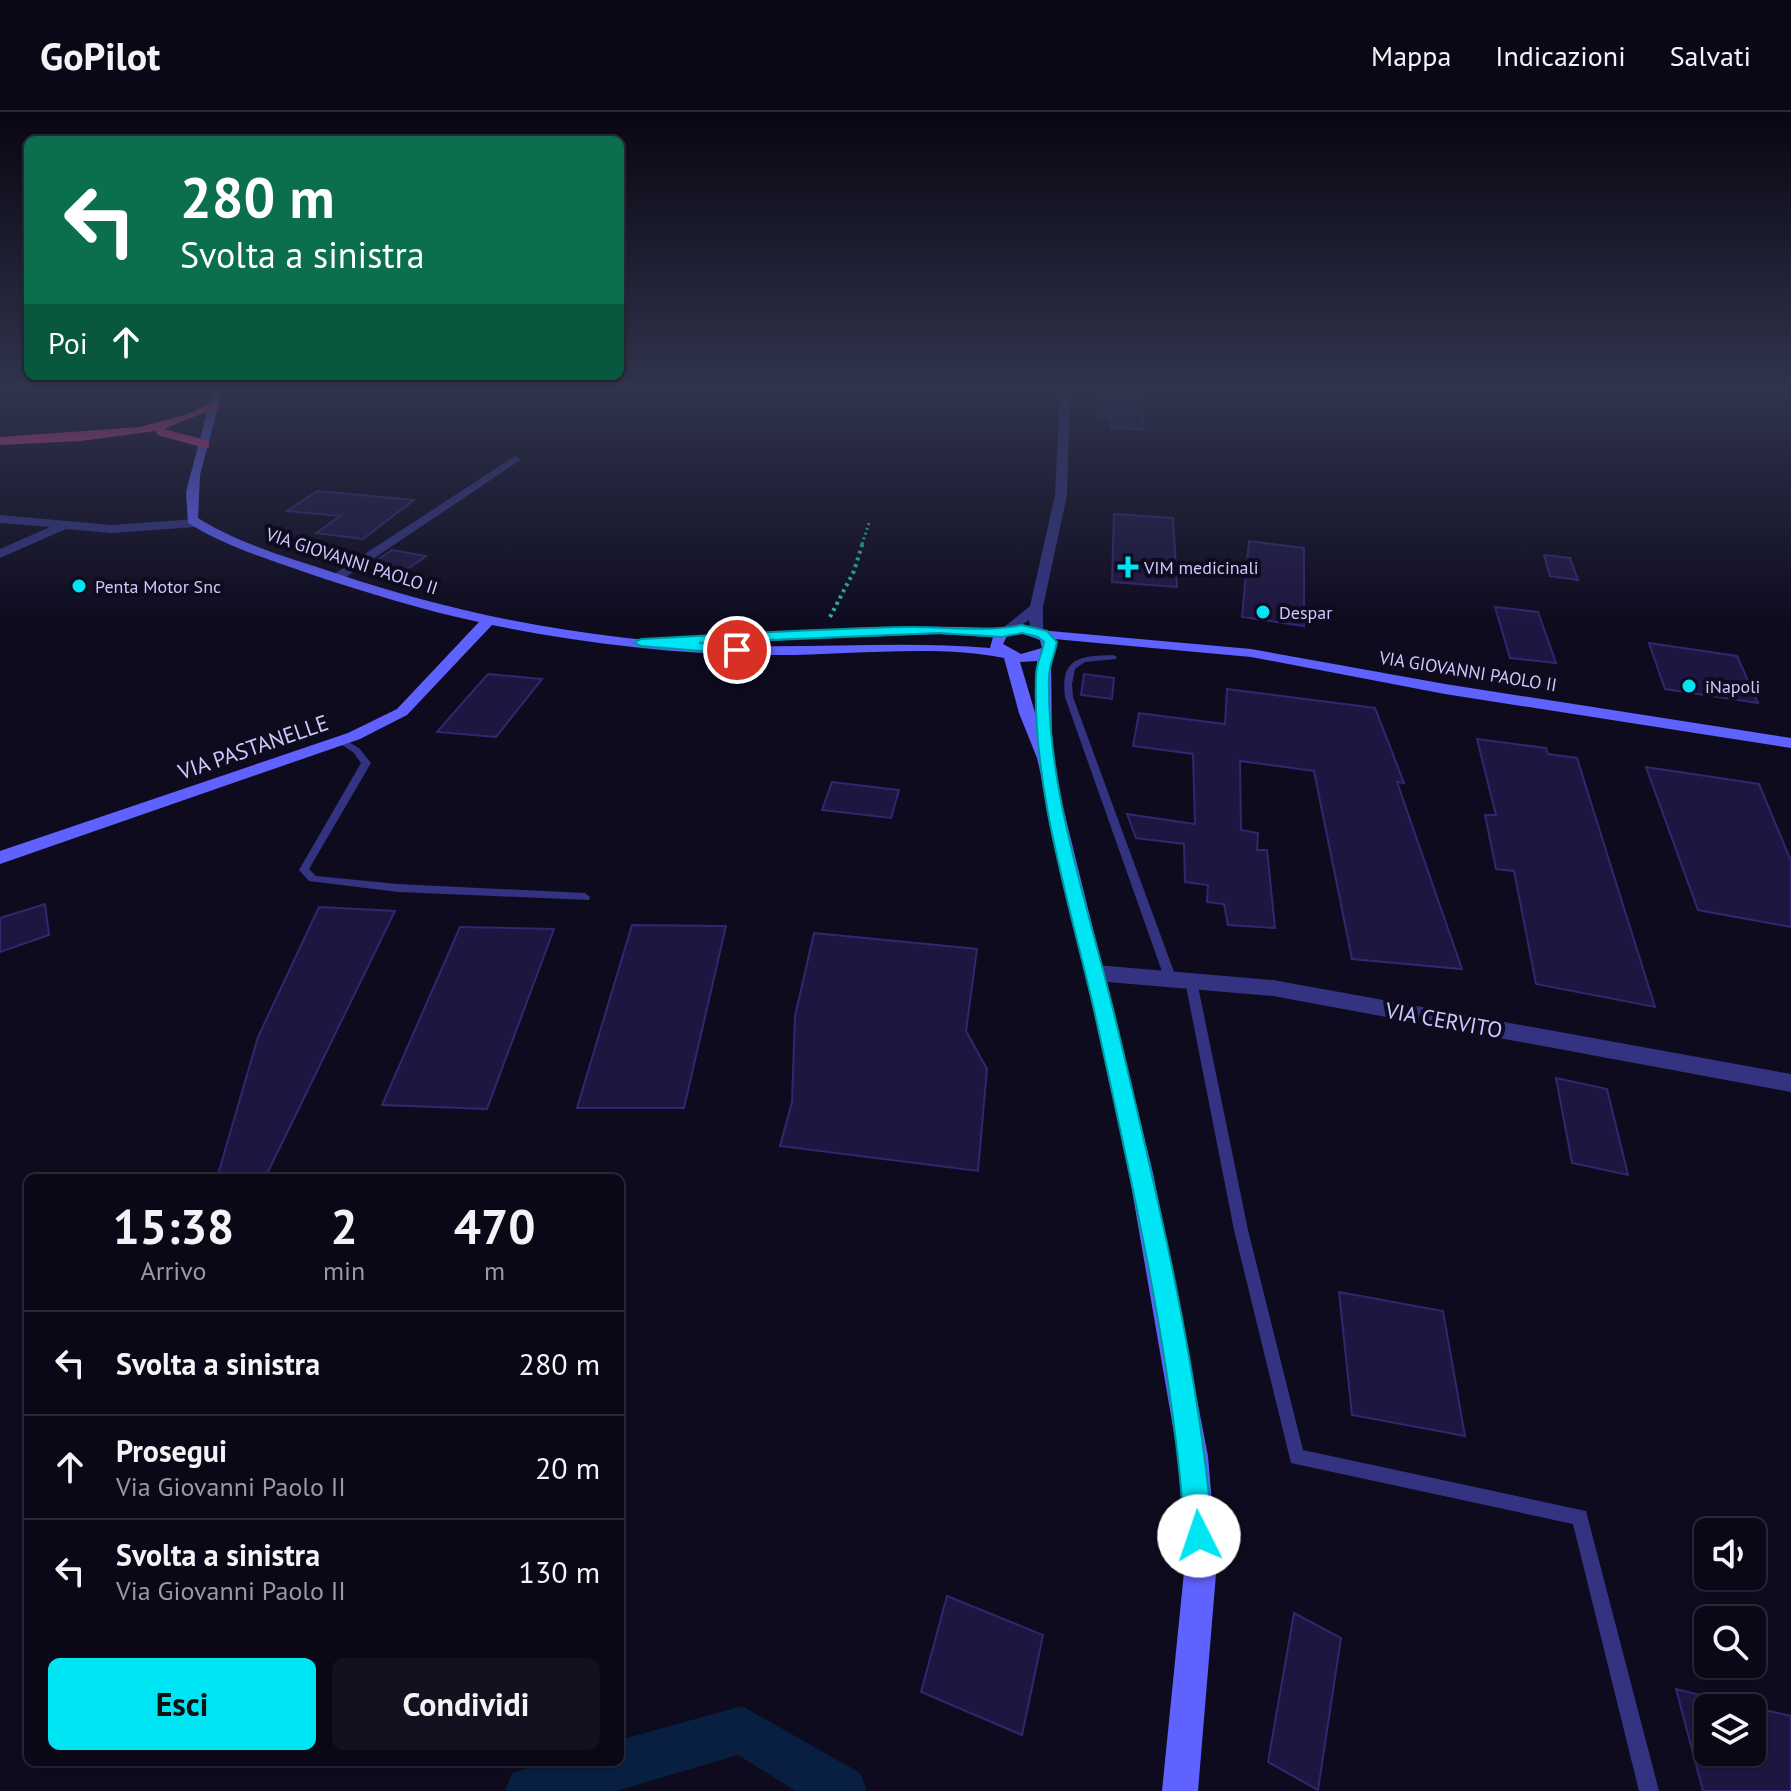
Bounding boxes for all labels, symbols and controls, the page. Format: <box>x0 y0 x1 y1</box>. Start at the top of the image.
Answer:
text: GoPilot <box>40 31 160 80</box>
text: Mappa <box>1371 37 1451 74</box>
text: Indicazioni <box>1495 37 1626 74</box>
text: Salvati <box>1670 37 1751 74</box>
text: 280 m <box>180 161 335 233</box>
icon: left <box>48 168 152 272</box>
text: Svolta a sinistra <box>180 231 425 278</box>
icon: ahead <box>104 320 148 364</box>
text: Poi <box>48 323 88 362</box>
street label: VIA GIOVANNI PAOLO II <box>262 522 441 600</box>
place label: VIM medicinali <box>1143 556 1259 579</box>
marker: VIM medicinali <box>1119 558 1137 576</box>
place label: Penta Motor Snc <box>95 575 221 598</box>
marker: Penta Motor Snc <box>70 577 88 595</box>
place label: Despar <box>1279 601 1332 624</box>
marker: Despar <box>1254 603 1272 621</box>
pin <box>703 616 771 684</box>
icon: arrive <box>715 628 759 672</box>
street label: VIA GIOVANNI PAOLO II <box>1377 645 1558 696</box>
place label: iNapoli <box>1705 675 1760 698</box>
marker: iNapoli <box>1680 677 1698 695</box>
street label: VIA PASTANELLE <box>173 708 332 786</box>
street label: VIA CERVITO <box>1382 996 1505 1044</box>
text: 15:38 <box>113 1195 234 1257</box>
text: 2 <box>330 1195 358 1257</box>
text: 470 <box>454 1195 535 1257</box>
text: Arrivo <box>140 1254 206 1287</box>
text: min <box>323 1254 365 1287</box>
text: m <box>484 1254 505 1287</box>
icon: left <box>48 1341 92 1385</box>
text: Svolta a sinistra <box>116 1344 320 1383</box>
text: 280 m <box>519 1344 600 1383</box>
text: Prosegui <box>116 1431 227 1470</box>
icon: ahead <box>48 1445 92 1489</box>
text: 20 m <box>535 1448 600 1487</box>
text: Via Giovanni Paolo II <box>116 1470 346 1503</box>
position arrow <box>1157 1494 1241 1578</box>
map controls <box>1694 1518 1766 1766</box>
button: sound <box>1694 1518 1766 1590</box>
text: Svolta a sinistra <box>116 1535 320 1574</box>
icon: left <box>48 1549 92 1593</box>
text: 130 m <box>519 1552 600 1591</box>
text: Via Giovanni Paolo II <box>116 1574 346 1607</box>
button: search <box>1694 1606 1766 1678</box>
button: Esci <box>48 1658 316 1750</box>
button: Condividi <box>332 1658 600 1750</box>
button: layers <box>1694 1694 1766 1766</box>

